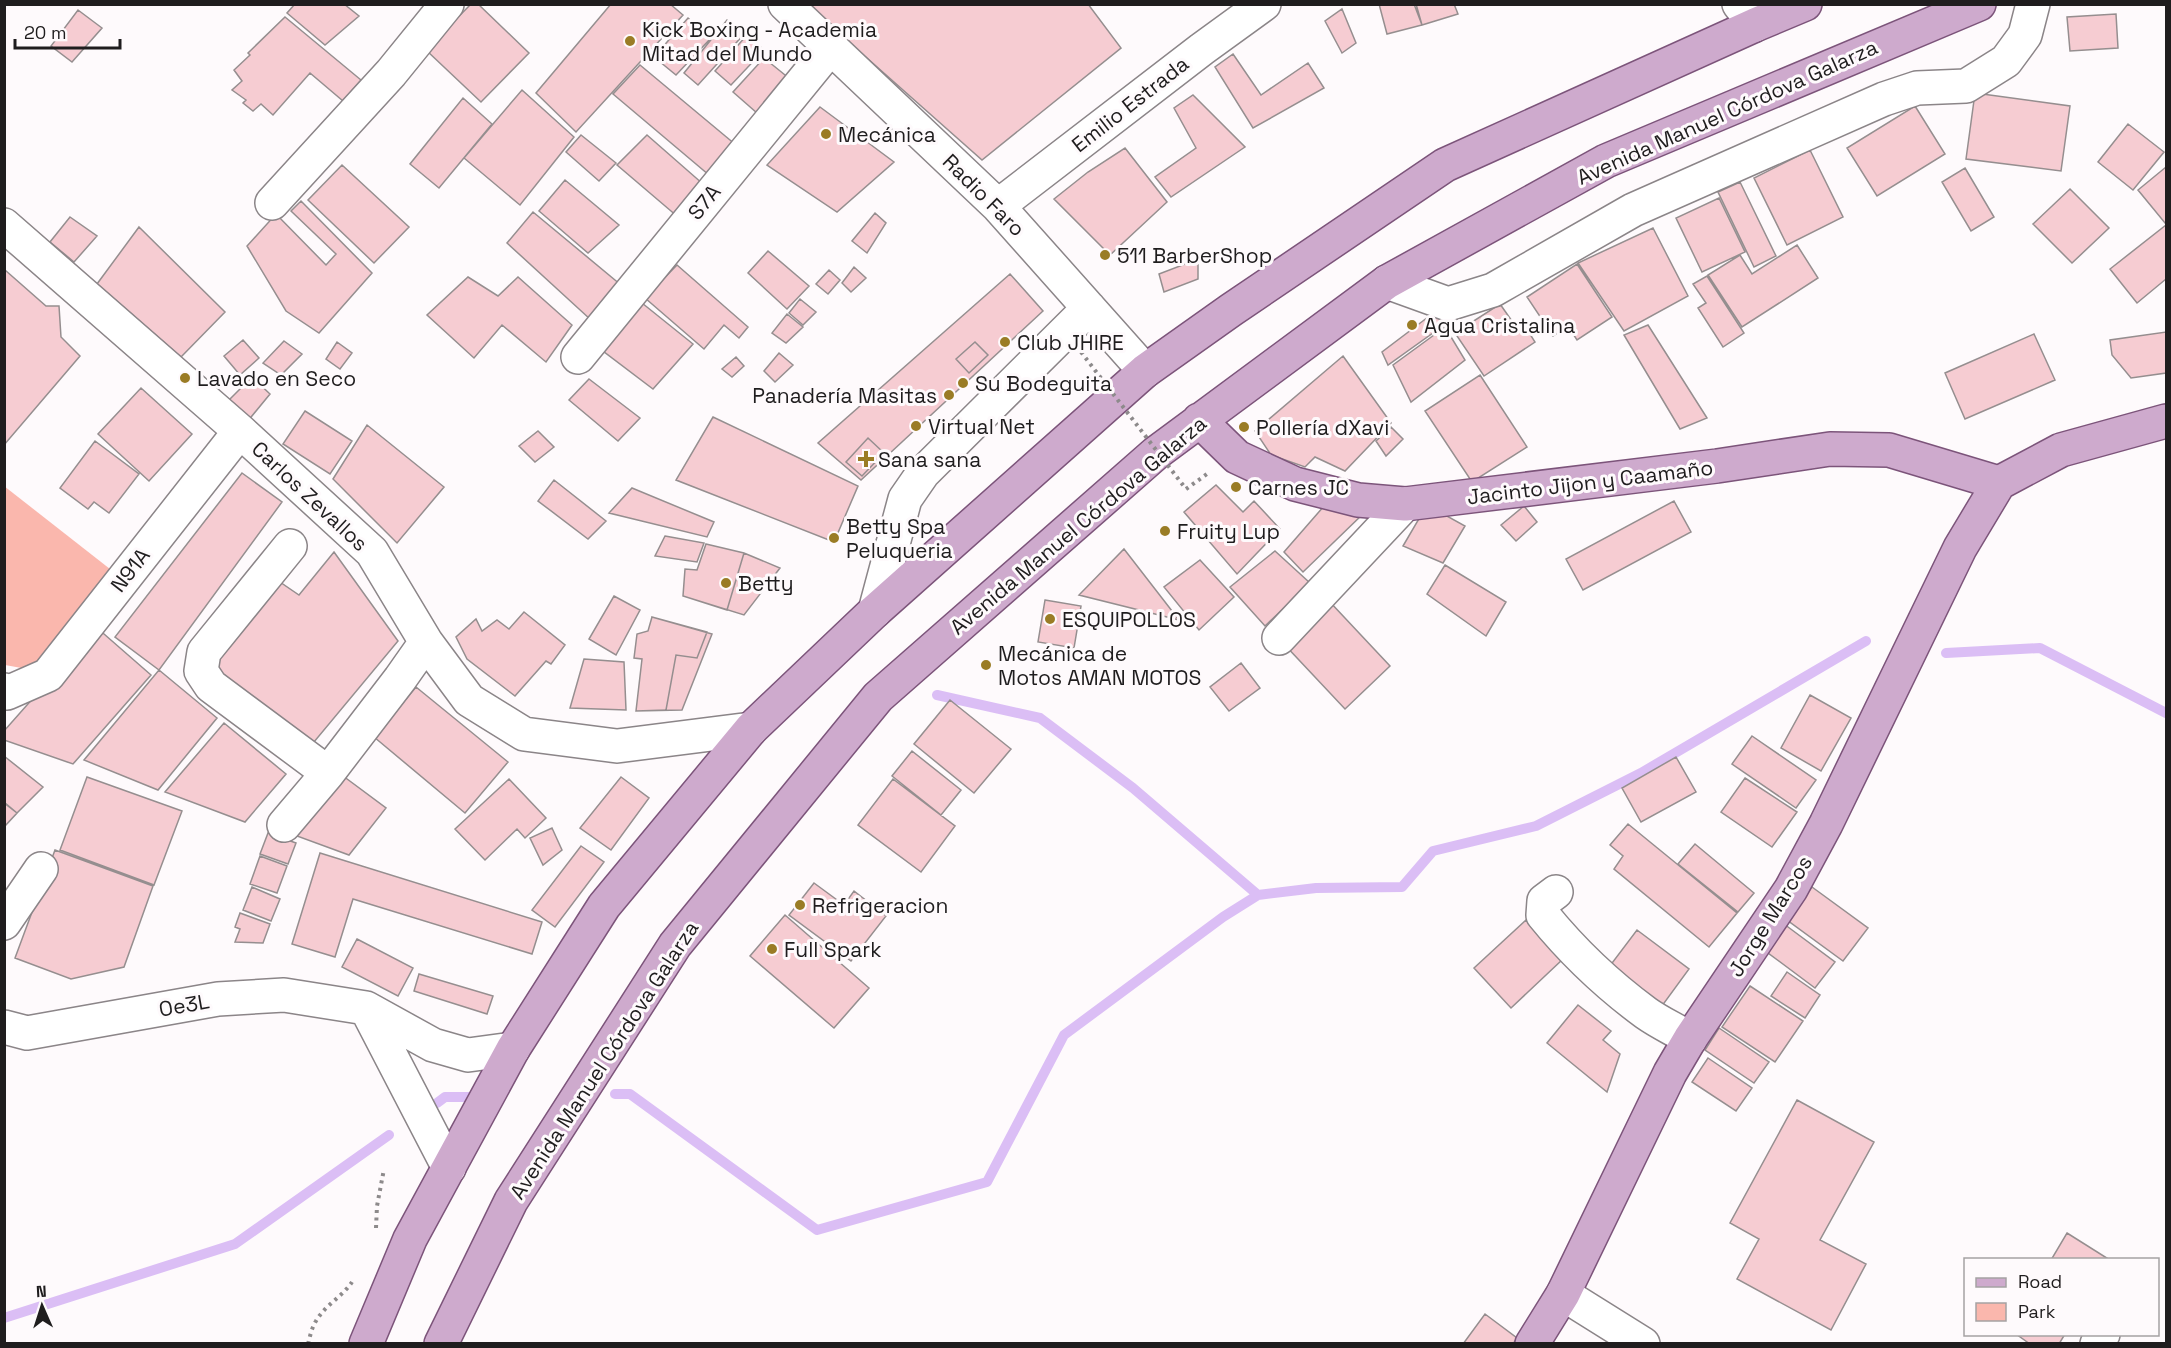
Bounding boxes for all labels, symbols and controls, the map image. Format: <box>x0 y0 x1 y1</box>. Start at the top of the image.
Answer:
scale bar <box>15 12 120 50</box>
place label: Kick Boxing - Academia Mitad del Mundo <box>642 16 877 67</box>
text: 20 m <box>24 21 67 44</box>
street label: Avenida Manuel Córdova Galarza <box>1572 33 1882 191</box>
marker: Kick Boxing - Academia Mitad del Mundo <box>623 34 637 48</box>
street label: Emilio Estrada <box>1066 50 1194 158</box>
place label: Mecánica <box>838 121 936 148</box>
marker: Mecánica <box>819 127 833 141</box>
street label: Radio Faro <box>937 148 1031 242</box>
street label: S7A <box>682 179 726 225</box>
place label: 511 BarberShop <box>1117 242 1272 269</box>
marker: 511 BarberShop <box>1098 248 1112 262</box>
place label: Agua Cristalina <box>1424 312 1575 339</box>
marker: Agua Cristalina <box>1405 318 1419 332</box>
place label: Club JHIRE <box>1017 329 1124 356</box>
marker: Club JHIRE <box>998 335 1012 349</box>
place label: Lavado en Seco <box>197 365 356 392</box>
place label: Su Bodeguita <box>975 370 1112 397</box>
marker: Lavado en Seco <box>178 371 192 385</box>
marker: Su Bodeguita <box>956 376 970 390</box>
place label: Panadería Masitas <box>752 382 937 409</box>
marker: Panadería Masitas <box>942 388 956 402</box>
street label: Avenida Manuel Córdova Galarza <box>944 410 1212 640</box>
place label: Virtual Net <box>928 413 1035 440</box>
place label: Pollería dXavi <box>1256 414 1389 441</box>
marker: Virtual Net <box>909 419 923 433</box>
marker: Pollería dXavi <box>1237 420 1251 434</box>
street label: Carlos Zevallos <box>246 435 374 557</box>
place label: Sana sana <box>878 446 981 473</box>
marker: Sana sana <box>859 452 873 466</box>
street label: Jacinto Jijon y Caamaño <box>1465 454 1715 510</box>
place label: Carnes JC <box>1248 474 1349 501</box>
marker: Carnes JC <box>1229 480 1243 494</box>
place label: Betty Spa Peluqueria <box>846 513 953 564</box>
place label: Fruity Lup <box>1177 518 1280 545</box>
marker: Fruity Lup <box>1158 524 1172 538</box>
marker: Betty Spa Peluqueria <box>827 531 841 545</box>
street label: N91A <box>104 542 156 598</box>
place label: Betty <box>738 570 794 597</box>
marker: Betty <box>719 576 733 590</box>
place label: ESQUIPOLLOS <box>1062 606 1196 633</box>
marker: ESQUIPOLLOS <box>1043 612 1057 626</box>
place label: Mecánica de Motos AMAN MOTOS <box>998 640 1201 691</box>
marker: Mecánica de Motos AMAN MOTOS <box>979 658 993 672</box>
street label: Jorge Marcos <box>1722 850 1818 982</box>
place label: Refrigeracion <box>812 892 948 919</box>
marker: Refrigeracion <box>793 898 807 912</box>
street label: Avenida Manuel Córdova Galarza <box>504 916 704 1204</box>
place label: Full Spark <box>784 936 882 963</box>
marker: Full Spark <box>765 942 779 956</box>
street label: Oe3L <box>157 987 211 1023</box>
legend <box>1964 1258 2159 1336</box>
text: Road <box>2018 1270 2062 1293</box>
north arrow <box>12 1276 72 1336</box>
text: N <box>35 1281 47 1302</box>
text: Park <box>2018 1300 2056 1323</box>

